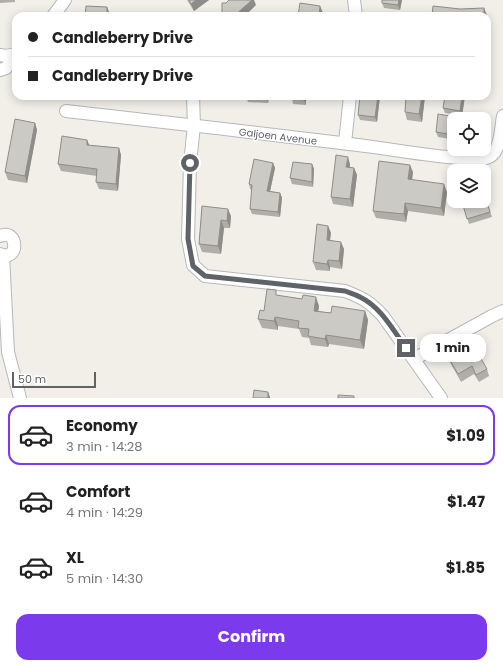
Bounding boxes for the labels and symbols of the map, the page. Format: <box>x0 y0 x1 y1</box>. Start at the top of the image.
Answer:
street label: Galjoen Avenue <box>238 124 318 149</box>
route start <box>181 154 199 172</box>
callout: 1 min <box>420 334 486 362</box>
route end <box>397 339 415 357</box>
scale bar <box>12 370 96 389</box>

